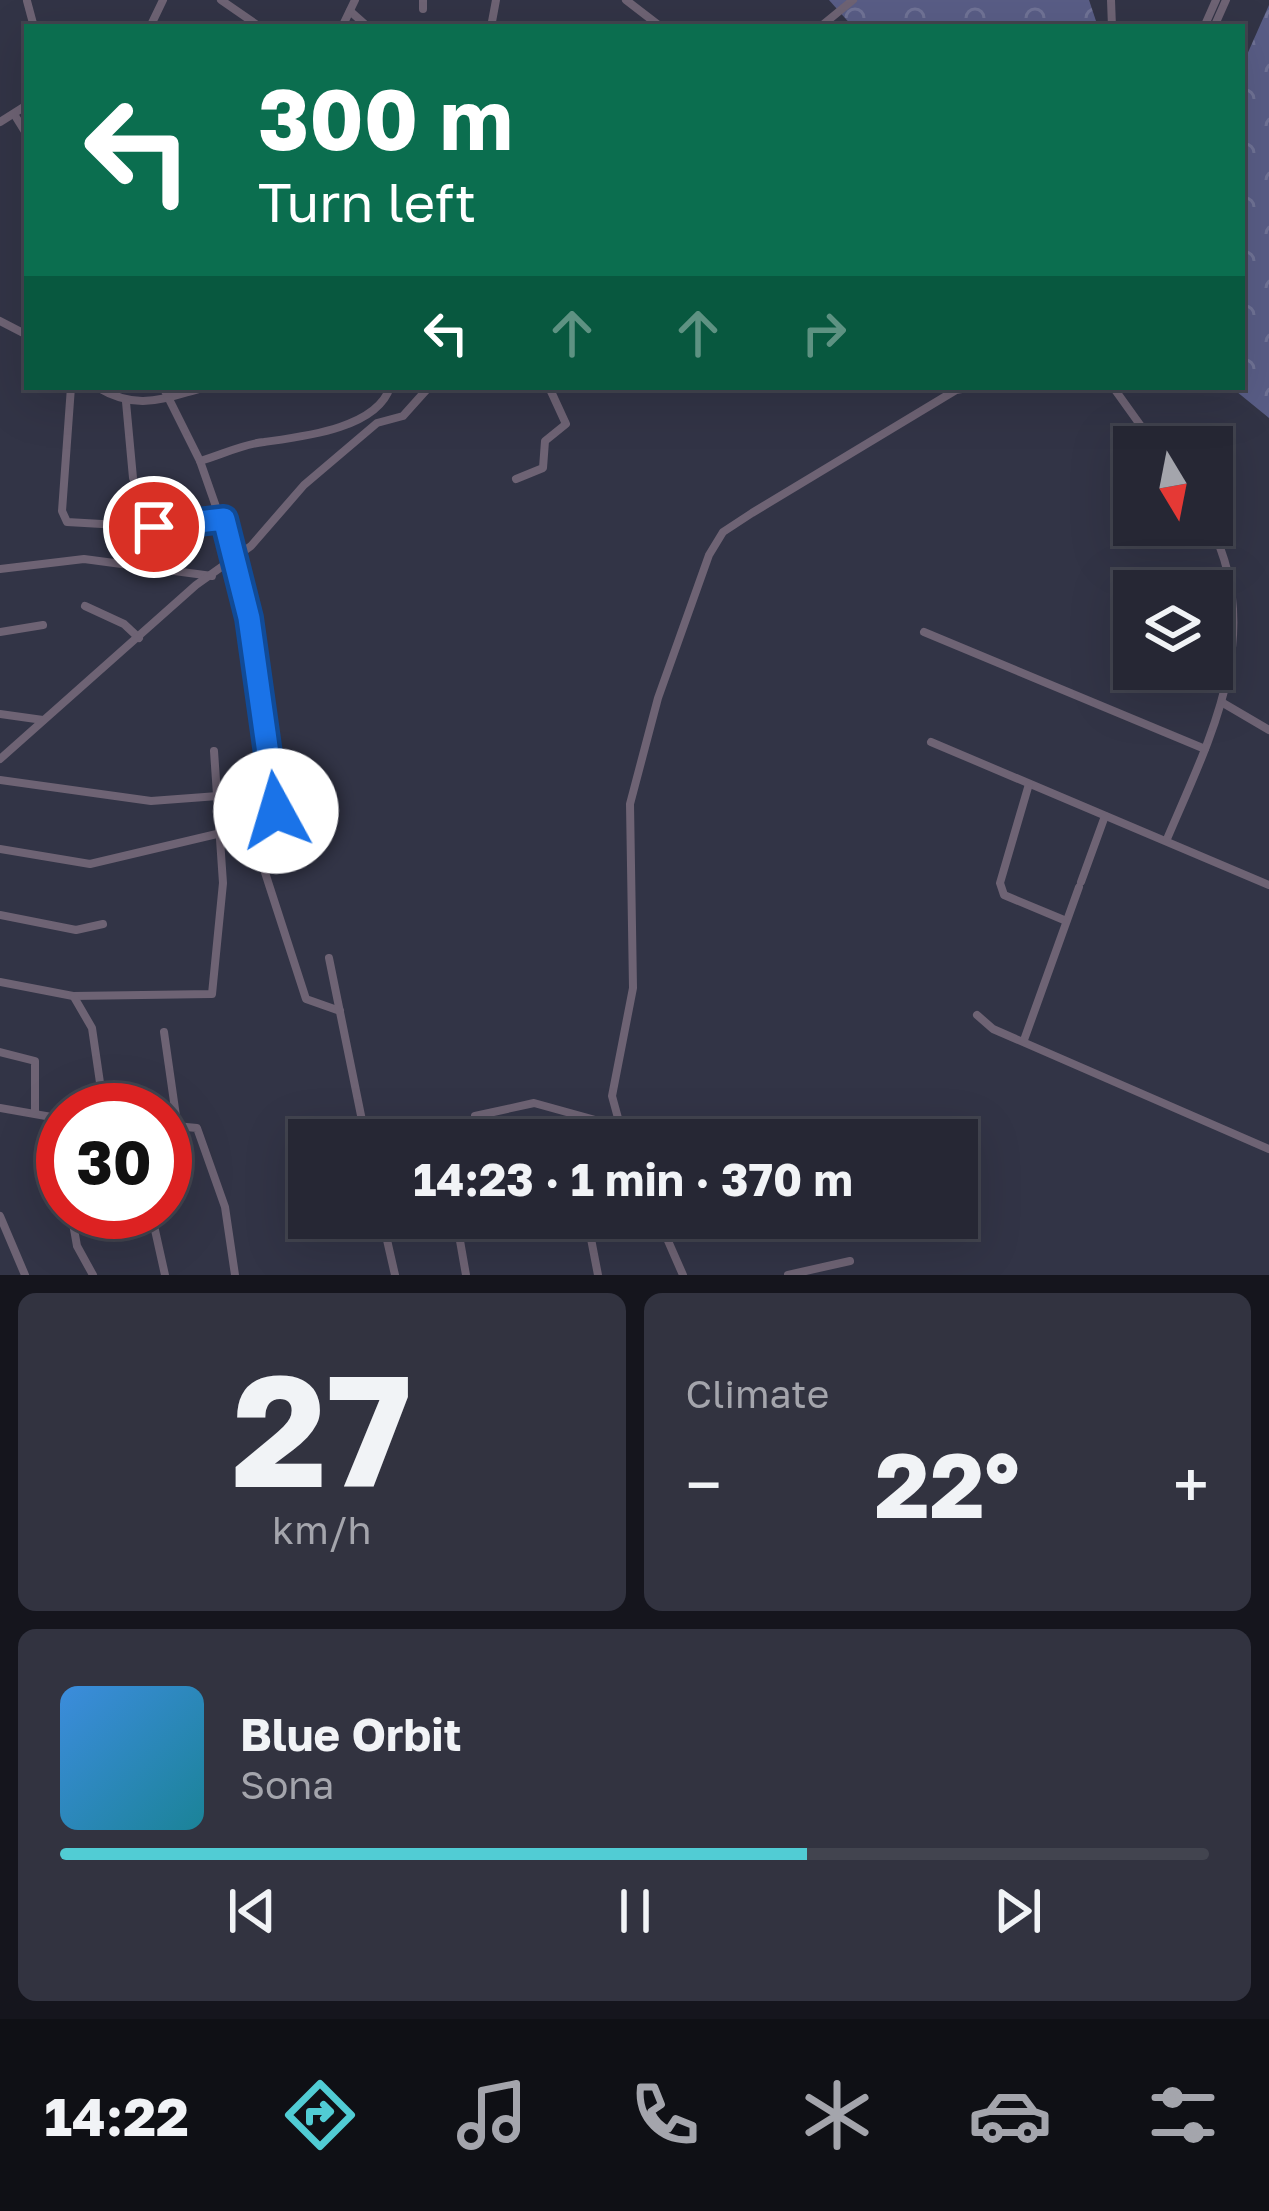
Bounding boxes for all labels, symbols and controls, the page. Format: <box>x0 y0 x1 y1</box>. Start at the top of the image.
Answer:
text: 300 m <box>258 68 513 168</box>
icon: left <box>60 72 216 228</box>
text: Turn left <box>258 169 476 234</box>
icon: left <box>413 300 479 366</box>
icon: ahead <box>539 300 605 366</box>
icon: ahead <box>665 300 731 366</box>
icon: right <box>791 300 857 366</box>
north arrow <box>1113 426 1233 546</box>
map controls <box>1113 426 1233 690</box>
pin <box>103 476 205 578</box>
icon: arrive <box>121 494 187 560</box>
button: layers <box>1113 570 1233 690</box>
position arrow <box>213 748 339 874</box>
speed limit sign: 30 <box>36 1083 192 1239</box>
text: 14:23 · 1 min · 370 m <box>413 1152 853 1206</box>
text: 27 <box>232 1334 412 1521</box>
text: Climate <box>686 1370 829 1417</box>
text: 22° <box>875 1430 1020 1538</box>
text: − <box>686 1444 722 1524</box>
text: + <box>1173 1444 1209 1524</box>
text: km/h <box>272 1506 371 1553</box>
text: Blue Orbit <box>240 1707 462 1761</box>
text: Sona <box>240 1761 334 1808</box>
icon: previous <box>219 1878 285 1944</box>
icon: pause <box>602 1878 668 1944</box>
icon: next <box>985 1878 1051 1944</box>
icon: directions <box>278 2073 362 2157</box>
icon: music <box>450 2073 534 2157</box>
icon: phone <box>623 2073 707 2157</box>
icon: climate <box>795 2073 879 2157</box>
icon: car <box>968 2073 1052 2157</box>
icon: filters <box>1141 2073 1225 2157</box>
text: 14:22 <box>44 2083 189 2148</box>

